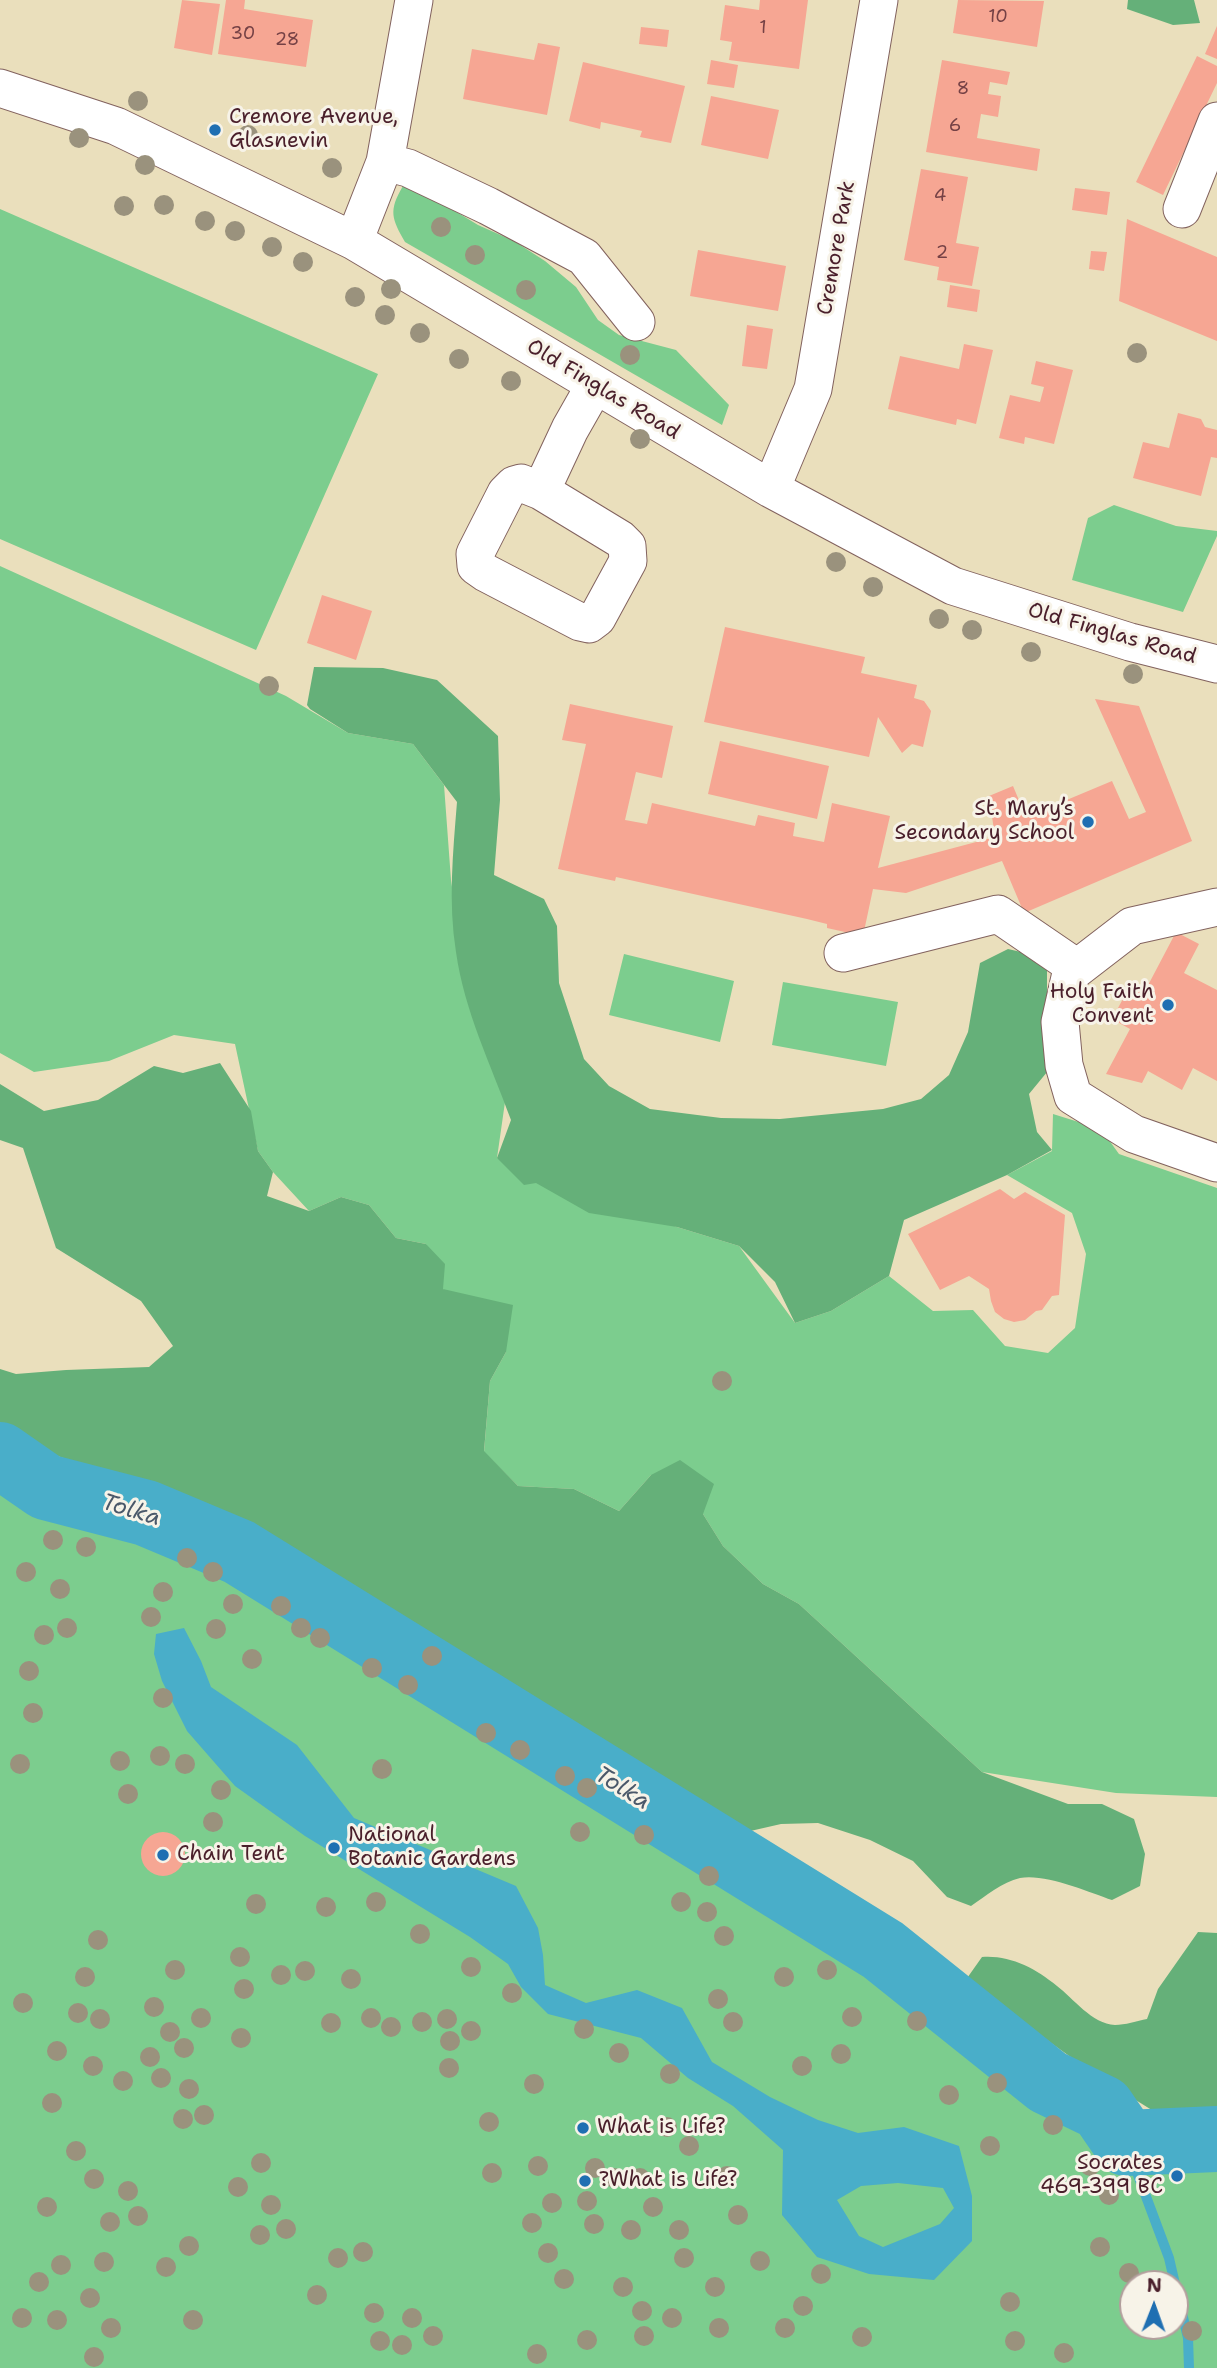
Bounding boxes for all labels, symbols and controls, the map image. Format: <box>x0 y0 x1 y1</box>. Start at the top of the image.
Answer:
house number: 10 <box>988 6 1008 28</box>
house number: 1 <box>759 17 767 39</box>
house number: 30 <box>231 23 255 45</box>
house number: 28 <box>275 29 299 51</box>
house number: 8 <box>957 78 969 100</box>
place label: Cremore Avenue, Glasnevin <box>229 105 398 155</box>
house number: 6 <box>949 115 961 137</box>
marker: Cremore Avenue, Glasnevin <box>207 122 223 138</box>
street label: Cremore Park <box>813 179 861 317</box>
house number: 4 <box>934 185 946 207</box>
house number: 2 <box>936 242 948 264</box>
street label: Old Finglas Road <box>522 334 684 446</box>
street label: Old Finglas Road <box>1025 598 1199 670</box>
place label: St. Mary’s Secondary School <box>895 797 1074 847</box>
marker: St. Mary’s Secondary School <box>1080 814 1096 830</box>
place label: Holy Faith Convent <box>1050 980 1154 1030</box>
marker: Holy Faith Convent <box>1160 997 1176 1013</box>
water label: Tolka <box>98 1489 164 1533</box>
water label: Tolka <box>589 1761 655 1817</box>
place label: National Botanic Gardens <box>348 1823 516 1873</box>
marker: National Botanic Gardens <box>326 1840 342 1856</box>
place label: Chain Tent <box>177 1842 285 1868</box>
marker: Chain Tent <box>155 1847 171 1863</box>
place label: What is Life? <box>597 2115 725 2141</box>
marker: What is Life? <box>575 2120 591 2136</box>
place label: Socrates 469-399 BC <box>1040 2151 1163 2201</box>
place label: ?What is Life? <box>599 2168 737 2194</box>
marker: Socrates 469-399 BC <box>1169 2168 1185 2184</box>
marker: ?What is Life? <box>577 2173 593 2189</box>
north arrow <box>1119 2270 1189 2340</box>
text: N <box>1147 2273 1162 2298</box>

